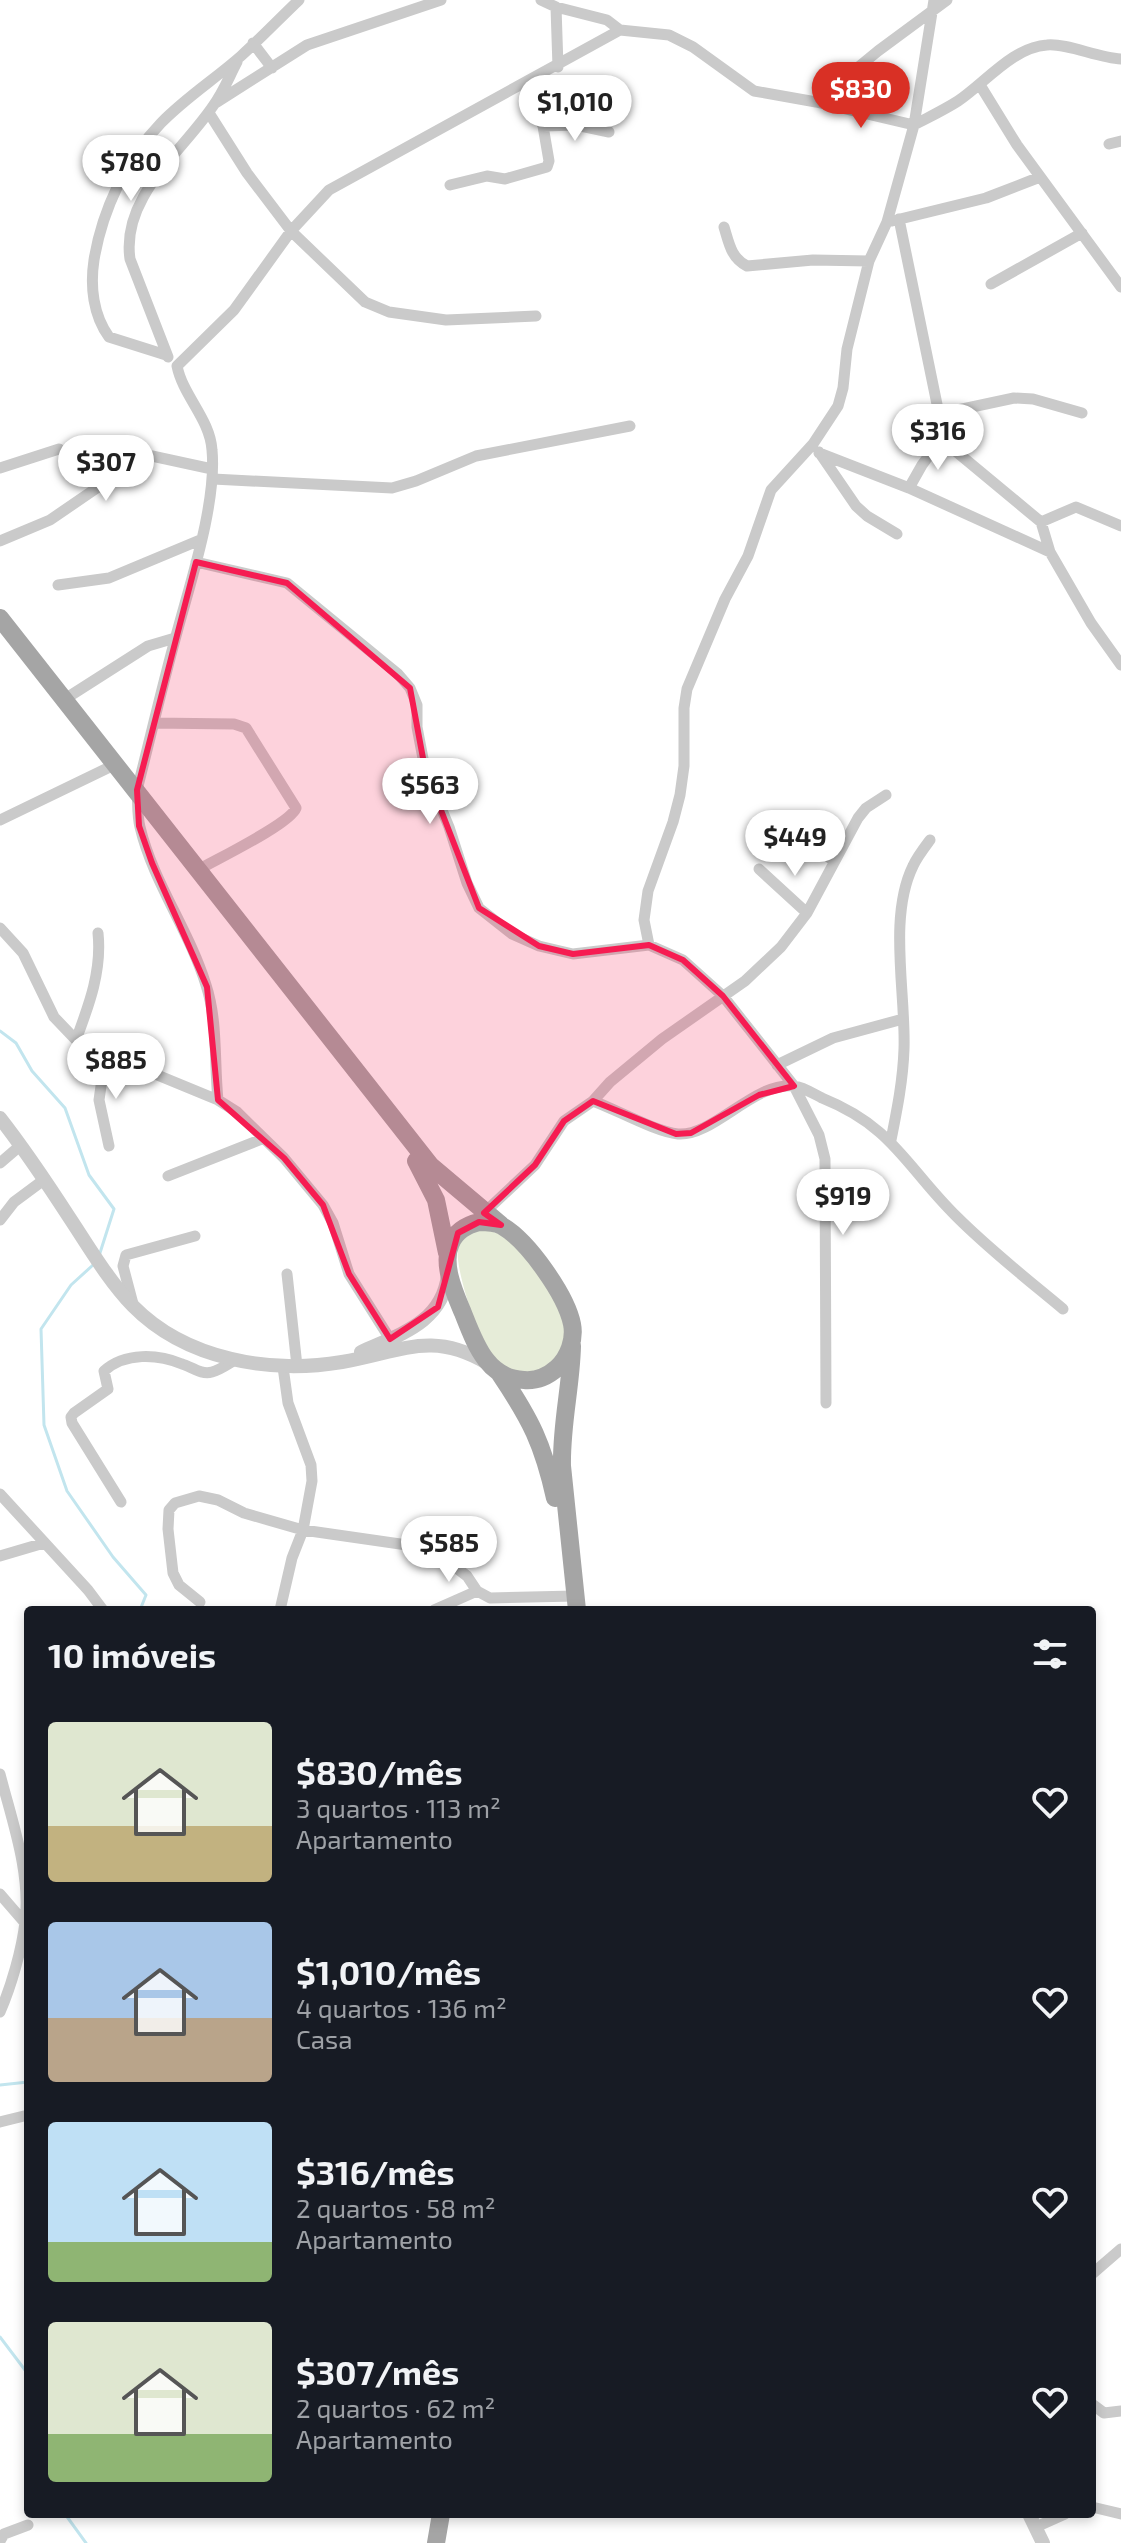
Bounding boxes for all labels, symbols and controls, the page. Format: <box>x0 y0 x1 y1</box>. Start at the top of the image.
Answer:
pin: $830 <box>814 62 908 130</box>
text: $830 <box>830 72 892 103</box>
pin: $1,010 <box>510 75 640 143</box>
text: $1,010 <box>537 85 613 116</box>
pin: $780 <box>84 135 178 203</box>
text: $780 <box>100 145 162 176</box>
pin: $316 <box>891 404 985 472</box>
text: $316 <box>910 414 966 445</box>
pin: $307 <box>59 435 153 503</box>
text: $307 <box>76 445 136 476</box>
pin: $563 <box>383 758 477 826</box>
text: $563 <box>400 768 460 799</box>
pin: $449 <box>748 810 842 878</box>
text: $449 <box>763 820 827 851</box>
pin: $885 <box>69 1033 163 1101</box>
text: $885 <box>85 1043 147 1074</box>
pin: $919 <box>796 1169 890 1237</box>
text: $919 <box>815 1179 872 1210</box>
pin: $585 <box>402 1516 496 1584</box>
text: $585 <box>419 1526 479 1557</box>
icon: filters <box>1028 1632 1072 1676</box>
text: 10 imóveis <box>48 1634 216 1675</box>
text: $830/mês <box>296 1751 463 1792</box>
icon: home <box>112 1754 208 1850</box>
icon: heart <box>1028 1780 1072 1824</box>
text: 3 quartos · 113 m² <box>296 1792 501 1823</box>
text: Apartamento <box>296 1823 453 1854</box>
text: $1,010/mês <box>296 1951 481 1992</box>
icon: home <box>112 1954 208 2050</box>
icon: heart <box>1028 1980 1072 2024</box>
text: 4 quartos · 136 m² <box>296 1992 507 2023</box>
text: Casa <box>296 2023 353 2054</box>
text: $316/mês <box>296 2151 455 2192</box>
icon: home <box>112 2154 208 2250</box>
icon: heart <box>1028 2180 1072 2224</box>
text: 2 quartos · 58 m² <box>296 2192 495 2223</box>
text: Apartamento <box>296 2223 453 2254</box>
text: $307/mês <box>296 2351 459 2392</box>
icon: home <box>112 2354 208 2450</box>
icon: heart <box>1028 2380 1072 2424</box>
text: 2 quartos · 62 m² <box>296 2392 495 2423</box>
text: Apartamento <box>296 2423 453 2454</box>

